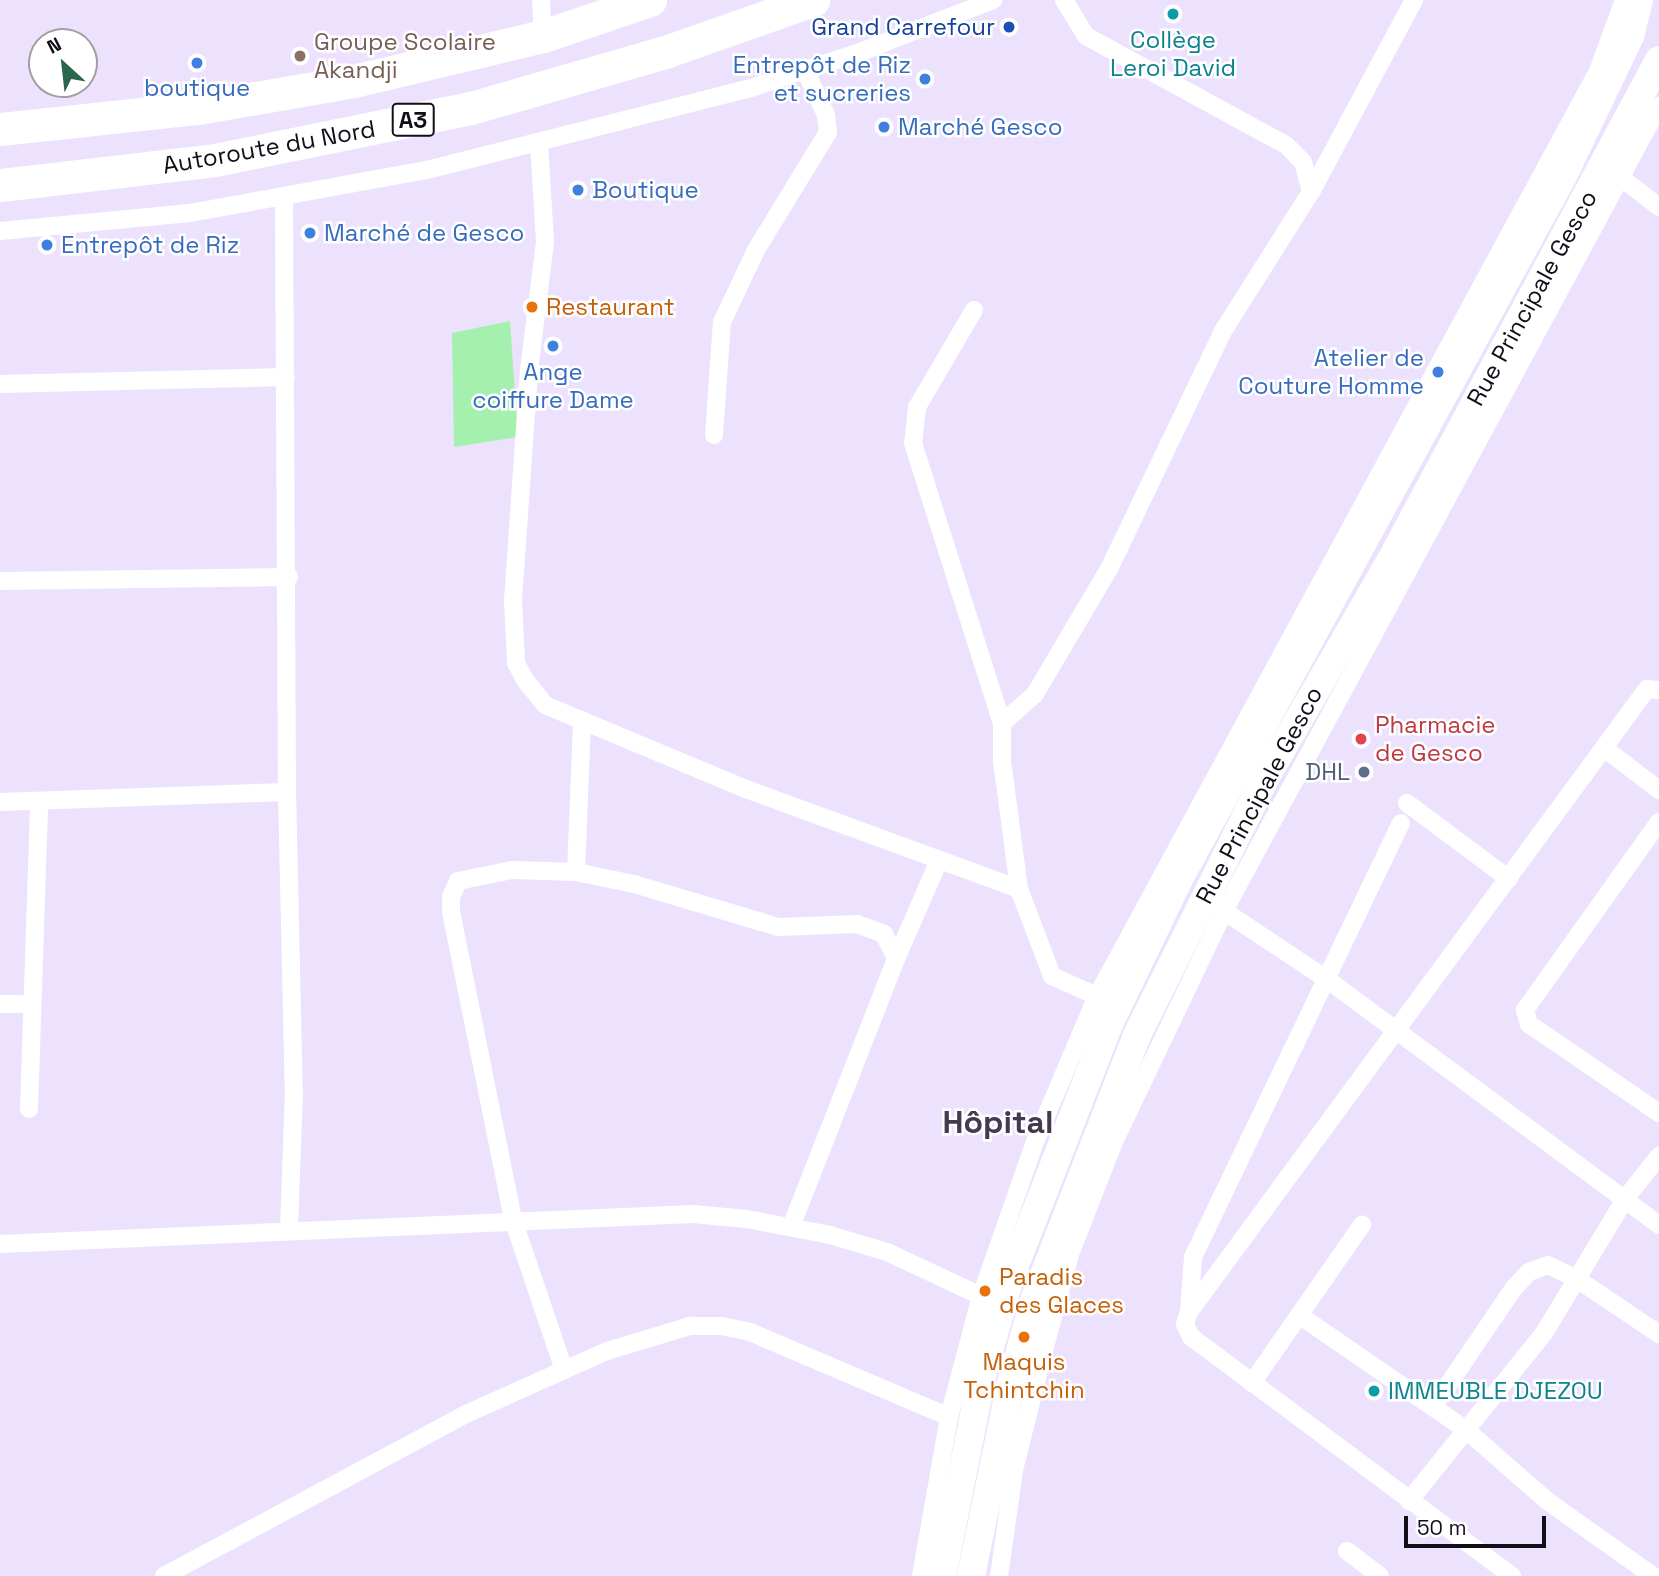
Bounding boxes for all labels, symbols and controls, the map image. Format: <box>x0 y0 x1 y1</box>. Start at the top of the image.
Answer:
marker: Collège Leroi David <box>1165 6 1181 22</box>
place label: Grand Carrefour <box>811 13 995 41</box>
marker: Grand Carrefour <box>1001 19 1017 35</box>
place label: Collège Leroi David <box>1110 26 1236 82</box>
north arrow <box>28 28 98 98</box>
place label: Groupe Scolaire Akandji <box>314 28 496 84</box>
text: N <box>43 32 65 60</box>
marker: Groupe Scolaire Akandji <box>292 48 308 64</box>
place label: Entrepôt de Riz et sucreries <box>733 51 911 107</box>
marker: boutique <box>189 55 205 71</box>
marker: Entrepôt de Riz et sucreries <box>917 71 933 87</box>
place label: boutique <box>144 74 250 102</box>
road number: A3 <box>390 100 436 140</box>
place label: Marché Gesco <box>898 113 1062 141</box>
street label: Autoroute du Nord <box>160 114 378 180</box>
marker: Marché Gesco <box>876 119 892 135</box>
place label: Boutique <box>592 176 699 204</box>
marker: Boutique <box>570 182 586 198</box>
street label: Rue Principale Gesco <box>1461 185 1603 411</box>
place label: Marché de Gesco <box>324 219 524 247</box>
marker: Marché de Gesco <box>302 225 318 241</box>
place label: Entrepôt de Riz <box>61 231 239 259</box>
marker: Entrepôt de Riz <box>39 237 55 253</box>
place label: Restaurant <box>546 293 675 321</box>
marker: Restaurant <box>524 299 540 315</box>
marker: Ange coiffure Dame <box>545 338 561 354</box>
place label: Atelier de Couture Homme <box>1238 344 1424 400</box>
place label: Ange coiffure Dame <box>472 358 634 414</box>
marker: Atelier de Couture Homme <box>1430 364 1446 380</box>
street label: Rue Principale Gesco <box>1190 681 1328 909</box>
place label: Pharmacie de Gesco <box>1375 711 1496 767</box>
marker: Pharmacie de Gesco <box>1353 731 1369 747</box>
place label: DHL <box>1305 758 1350 786</box>
marker: DHL <box>1356 764 1372 780</box>
district label: Hôpital <box>942 1103 1054 1141</box>
place label: Paradis des Glaces <box>999 1263 1124 1319</box>
marker: Paradis des Glaces <box>977 1283 993 1299</box>
marker: Maquis Tchintchin <box>1016 1329 1032 1345</box>
place label: Maquis Tchintchin <box>963 1348 1085 1404</box>
place label: IMMEUBLE DJEZOU <box>1388 1377 1603 1405</box>
marker: IMMEUBLE DJEZOU <box>1366 1383 1382 1399</box>
scale bar <box>1407 1502 1549 1546</box>
text: 50 m <box>1417 1514 1467 1541</box>

